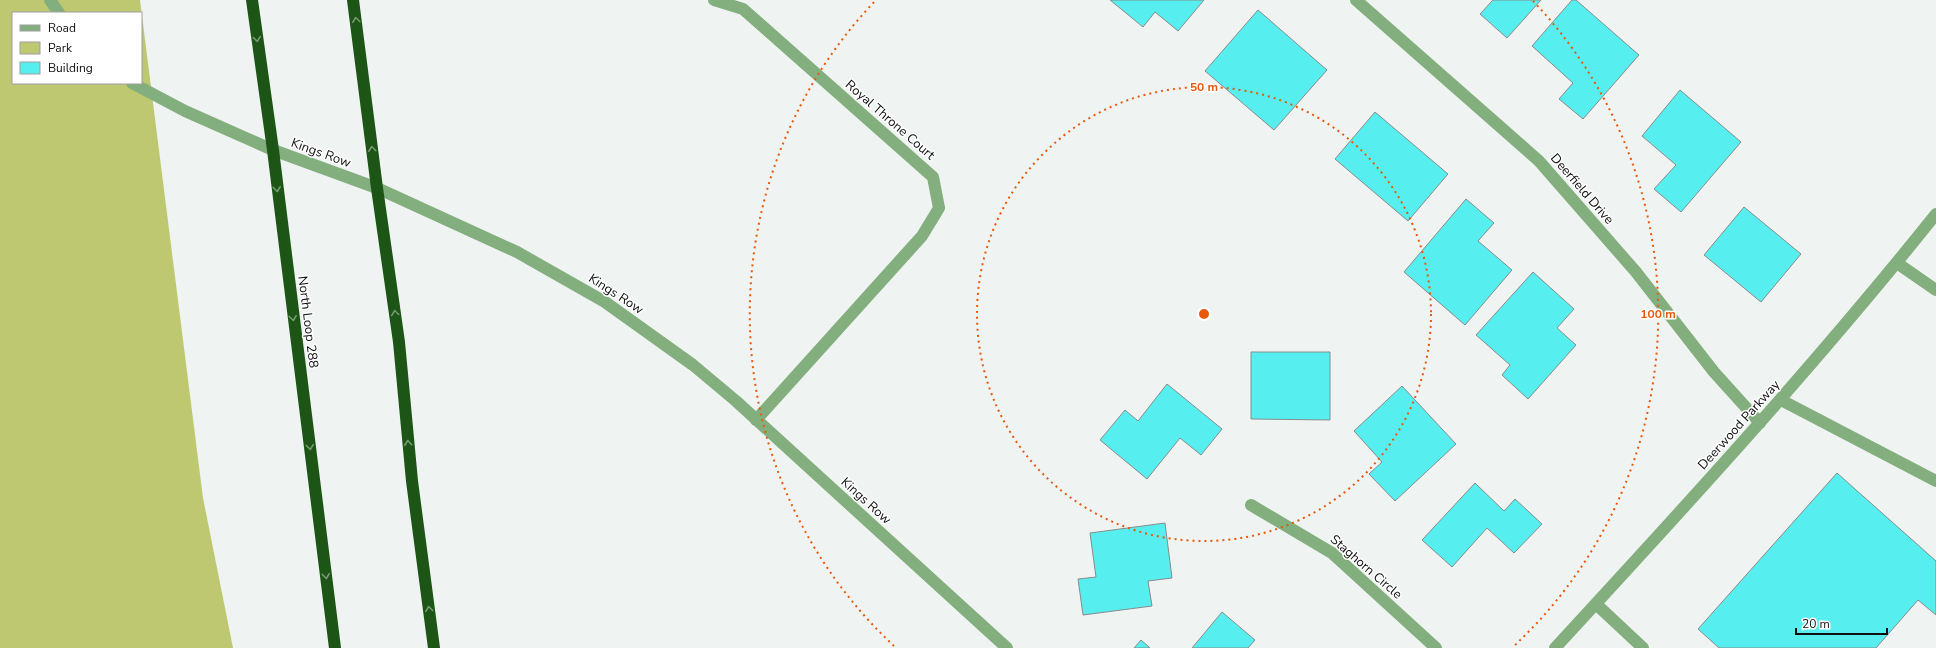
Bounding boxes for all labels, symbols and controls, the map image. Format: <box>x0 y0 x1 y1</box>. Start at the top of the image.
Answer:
legend <box>12 12 142 84</box>
one-way arrow <box>352 17 361 23</box>
text: Road <box>48 20 76 36</box>
one-way arrow <box>252 36 261 42</box>
text: Park <box>48 40 73 56</box>
text: Building <box>48 60 93 76</box>
street label: Royal Throne Court <box>841 76 939 164</box>
text: 50 m <box>1190 79 1218 95</box>
street label: Kings Row <box>289 134 353 172</box>
one-way arrow <box>368 146 377 152</box>
street label: Deerfield Drive <box>1546 150 1618 228</box>
one-way arrow <box>273 186 282 192</box>
street label: Kings Row <box>585 269 647 319</box>
street label: North Loop 288 <box>293 275 323 369</box>
text: 100 m <box>1640 306 1676 322</box>
centre of rings <box>1197 307 1211 321</box>
one-way arrow <box>391 310 400 316</box>
one-way arrow <box>289 315 298 321</box>
street label: Deerwood Parkway <box>1694 376 1784 474</box>
one-way arrow <box>404 439 413 446</box>
one-way arrow <box>305 444 314 450</box>
street label: Kings Row <box>837 473 895 529</box>
street label: Staghorn Circle <box>1326 531 1406 603</box>
one-way arrow <box>321 573 330 579</box>
one-way arrow <box>425 606 434 612</box>
scale bar <box>1796 610 1887 636</box>
text: 20 m <box>1802 616 1830 632</box>

